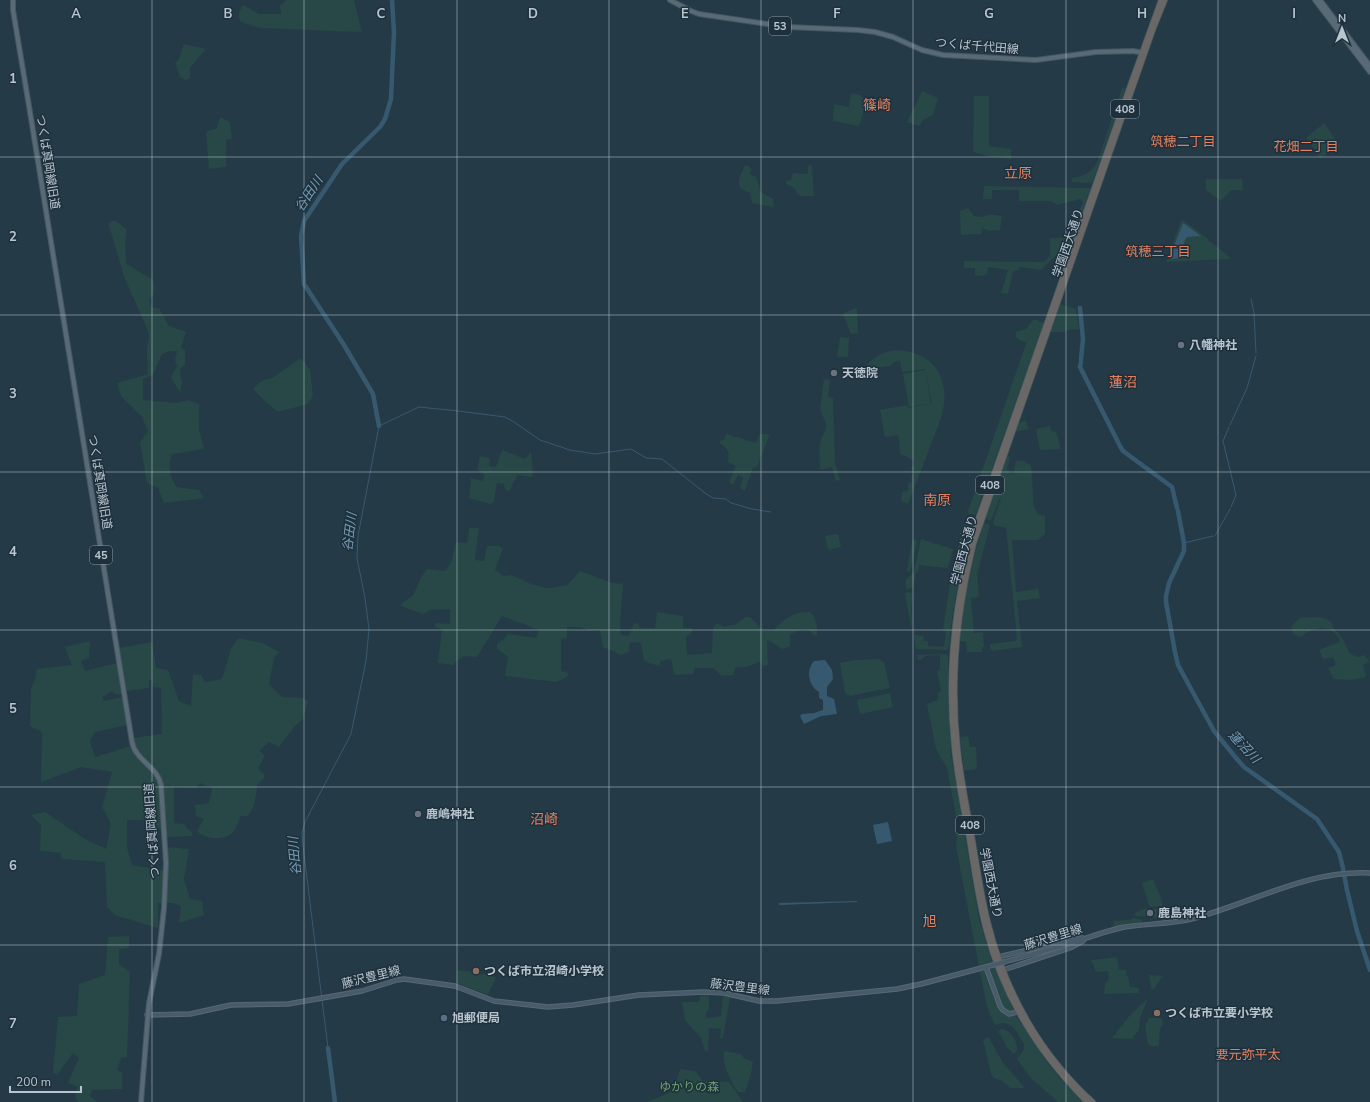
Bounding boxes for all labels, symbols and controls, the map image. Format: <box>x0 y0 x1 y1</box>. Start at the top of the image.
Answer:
text: A <box>71 5 81 23</box>
text: B <box>224 5 233 23</box>
text: C <box>377 5 386 23</box>
text: D <box>528 5 538 23</box>
text: E <box>681 5 689 23</box>
text: F <box>833 5 841 23</box>
text: G <box>984 5 994 23</box>
text: H <box>1137 5 1147 23</box>
text: I <box>1292 5 1296 23</box>
north arrow <box>1322 8 1362 48</box>
text: N <box>1338 11 1346 26</box>
road number: 53 <box>769 17 791 35</box>
street label: つくば千代田線 <box>934 34 1020 58</box>
text: 1 <box>9 70 17 88</box>
district label: 篠崎 <box>863 96 891 115</box>
road number: 408 <box>1111 100 1139 118</box>
street label: つくば真岡線旧道 <box>33 113 63 211</box>
district label: 筑穂二丁目 <box>1150 133 1216 151</box>
district label: 花畑二丁目 <box>1273 138 1339 156</box>
district label: 立原 <box>1004 164 1032 183</box>
water label: 谷田川 <box>291 171 328 215</box>
street label: 学園西大通り <box>1049 206 1087 280</box>
text: 2 <box>9 228 17 246</box>
district label: 筑穂三丁目 <box>1125 243 1191 261</box>
place label: 八幡神社 <box>1189 337 1237 353</box>
marker: 八幡神社 <box>1176 340 1186 350</box>
place label: 天徳院 <box>842 365 878 381</box>
marker: 天徳院 <box>829 368 839 378</box>
district label: 蓮沼 <box>1109 373 1137 392</box>
text: 3 <box>9 385 17 403</box>
street label: つくば真岡線旧道 <box>85 433 115 531</box>
road number: 408 <box>976 476 1004 494</box>
district label: 南原 <box>923 491 951 510</box>
water label: 谷田川 <box>339 510 362 552</box>
street label: 学園西大通り <box>947 513 981 587</box>
text: 4 <box>9 543 17 561</box>
road number: 45 <box>90 546 112 564</box>
text: 5 <box>9 700 17 718</box>
water label: 蓮沼川 <box>1224 727 1265 769</box>
street label: つくば真岡線旧道 <box>141 783 163 879</box>
place label: 鹿嶋神社 <box>426 806 474 822</box>
marker: 鹿嶋神社 <box>413 809 423 819</box>
district label: 沼崎 <box>530 810 558 829</box>
road number: 408 <box>956 816 984 834</box>
water label: 谷田川 <box>284 834 306 876</box>
street label: 学園西大通り <box>976 846 1006 920</box>
text: 6 <box>9 857 17 875</box>
place label: 鹿島神社 <box>1158 905 1206 921</box>
marker: 鹿島神社 <box>1145 908 1155 918</box>
district label: 旭 <box>923 912 937 931</box>
street label: 藤沢豊里線 <box>1022 921 1084 953</box>
street label: 藤沢豊里線 <box>340 962 402 992</box>
place label: つくば市立沼崎小学校 <box>484 963 604 979</box>
marker: つくば市立沼崎小学校 <box>471 966 481 976</box>
street label: 藤沢豊里線 <box>709 975 771 999</box>
place label: つくば市立要小学校 <box>1165 1005 1273 1021</box>
marker: つくば市立要小学校 <box>1152 1008 1162 1018</box>
place label: 旭郵便局 <box>452 1010 500 1026</box>
marker: 旭郵便局 <box>439 1013 449 1023</box>
text: 7 <box>9 1015 17 1033</box>
district label: 要元弥平太 <box>1215 1046 1281 1064</box>
scale bar <box>10 1068 81 1094</box>
text: 200 m <box>16 1074 51 1090</box>
park label: ゆかりの森 <box>659 1079 719 1095</box>

